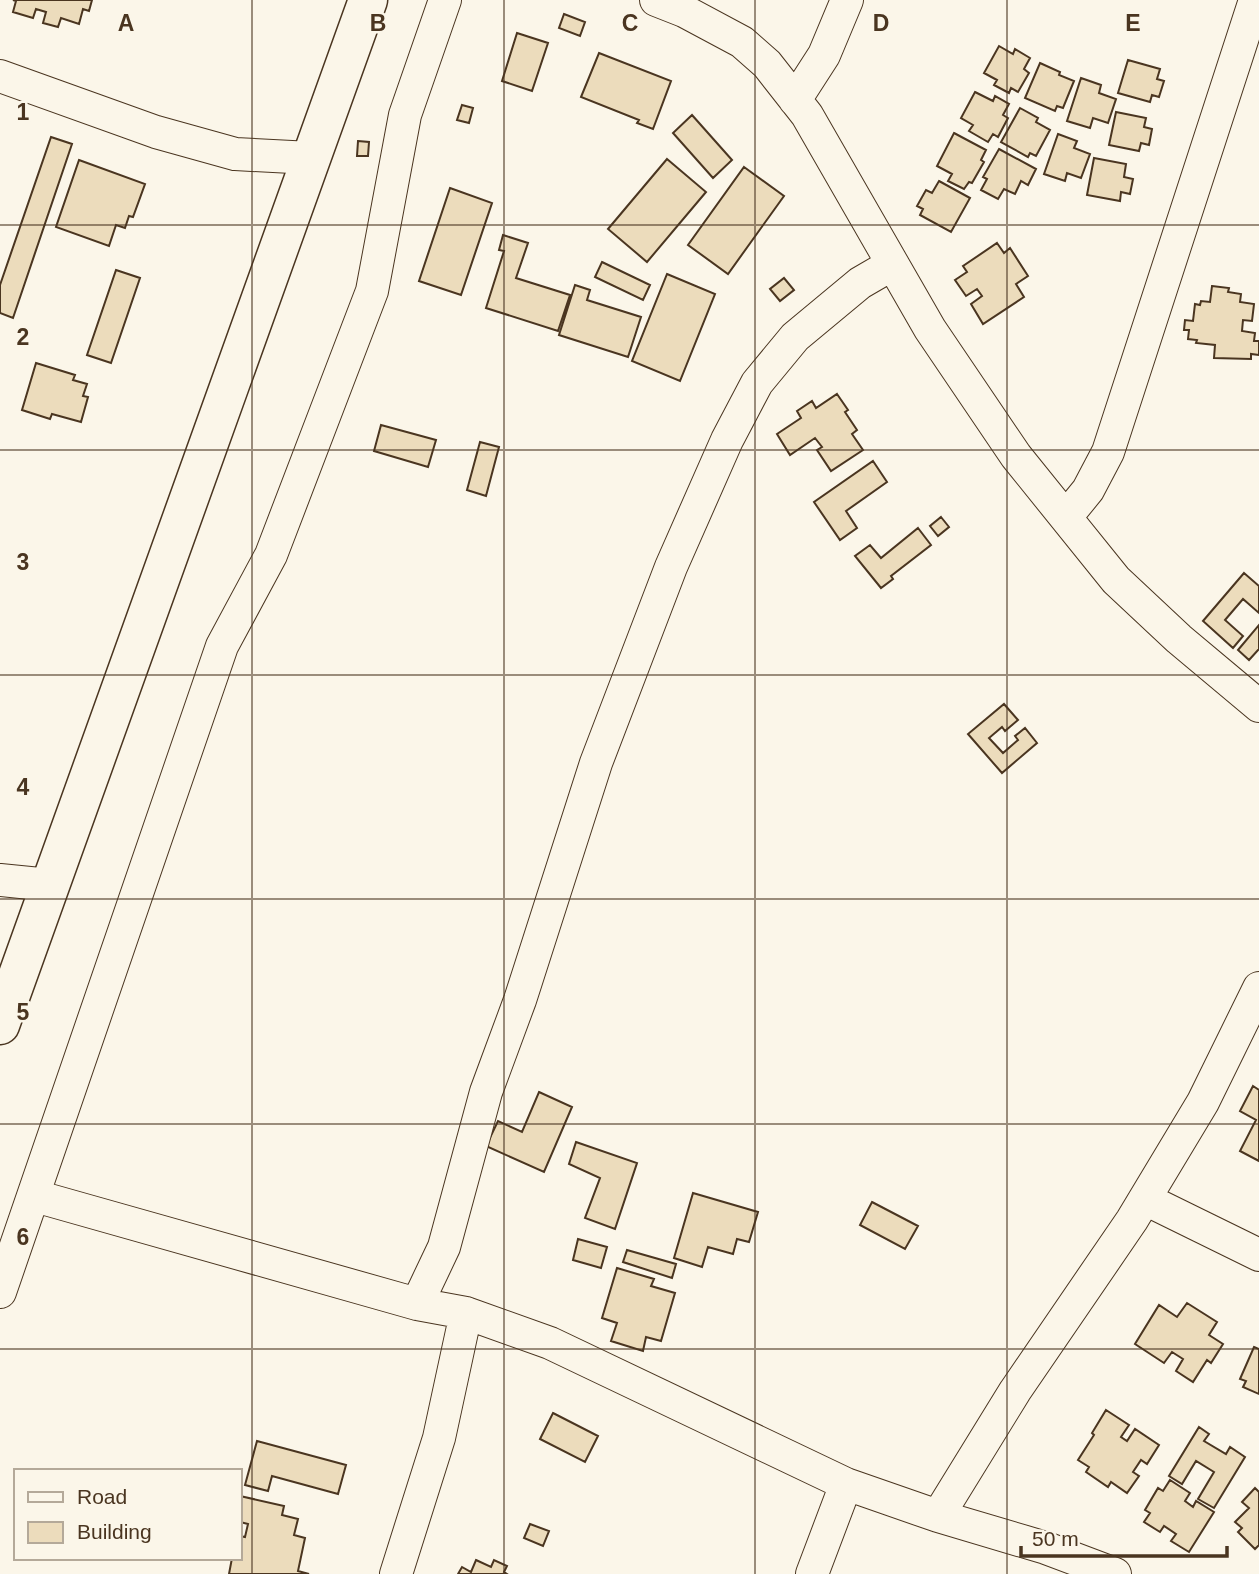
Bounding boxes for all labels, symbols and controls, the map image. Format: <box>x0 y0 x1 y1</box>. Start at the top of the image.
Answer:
text: A <box>118 10 134 36</box>
text: B <box>370 10 386 36</box>
text: C <box>622 10 638 36</box>
text: D <box>873 10 889 36</box>
text: E <box>1125 10 1141 36</box>
text: 1 <box>17 99 30 125</box>
text: 2 <box>17 324 29 350</box>
text: 3 <box>17 549 29 575</box>
text: 4 <box>17 774 30 800</box>
text: 5 <box>17 999 30 1025</box>
text: 6 <box>17 1224 29 1250</box>
legend <box>14 1469 242 1560</box>
text: Road <box>77 1485 127 1508</box>
scale bar <box>1021 1514 1228 1558</box>
text: Building <box>77 1520 152 1543</box>
text: 50 m <box>1032 1527 1079 1550</box>

